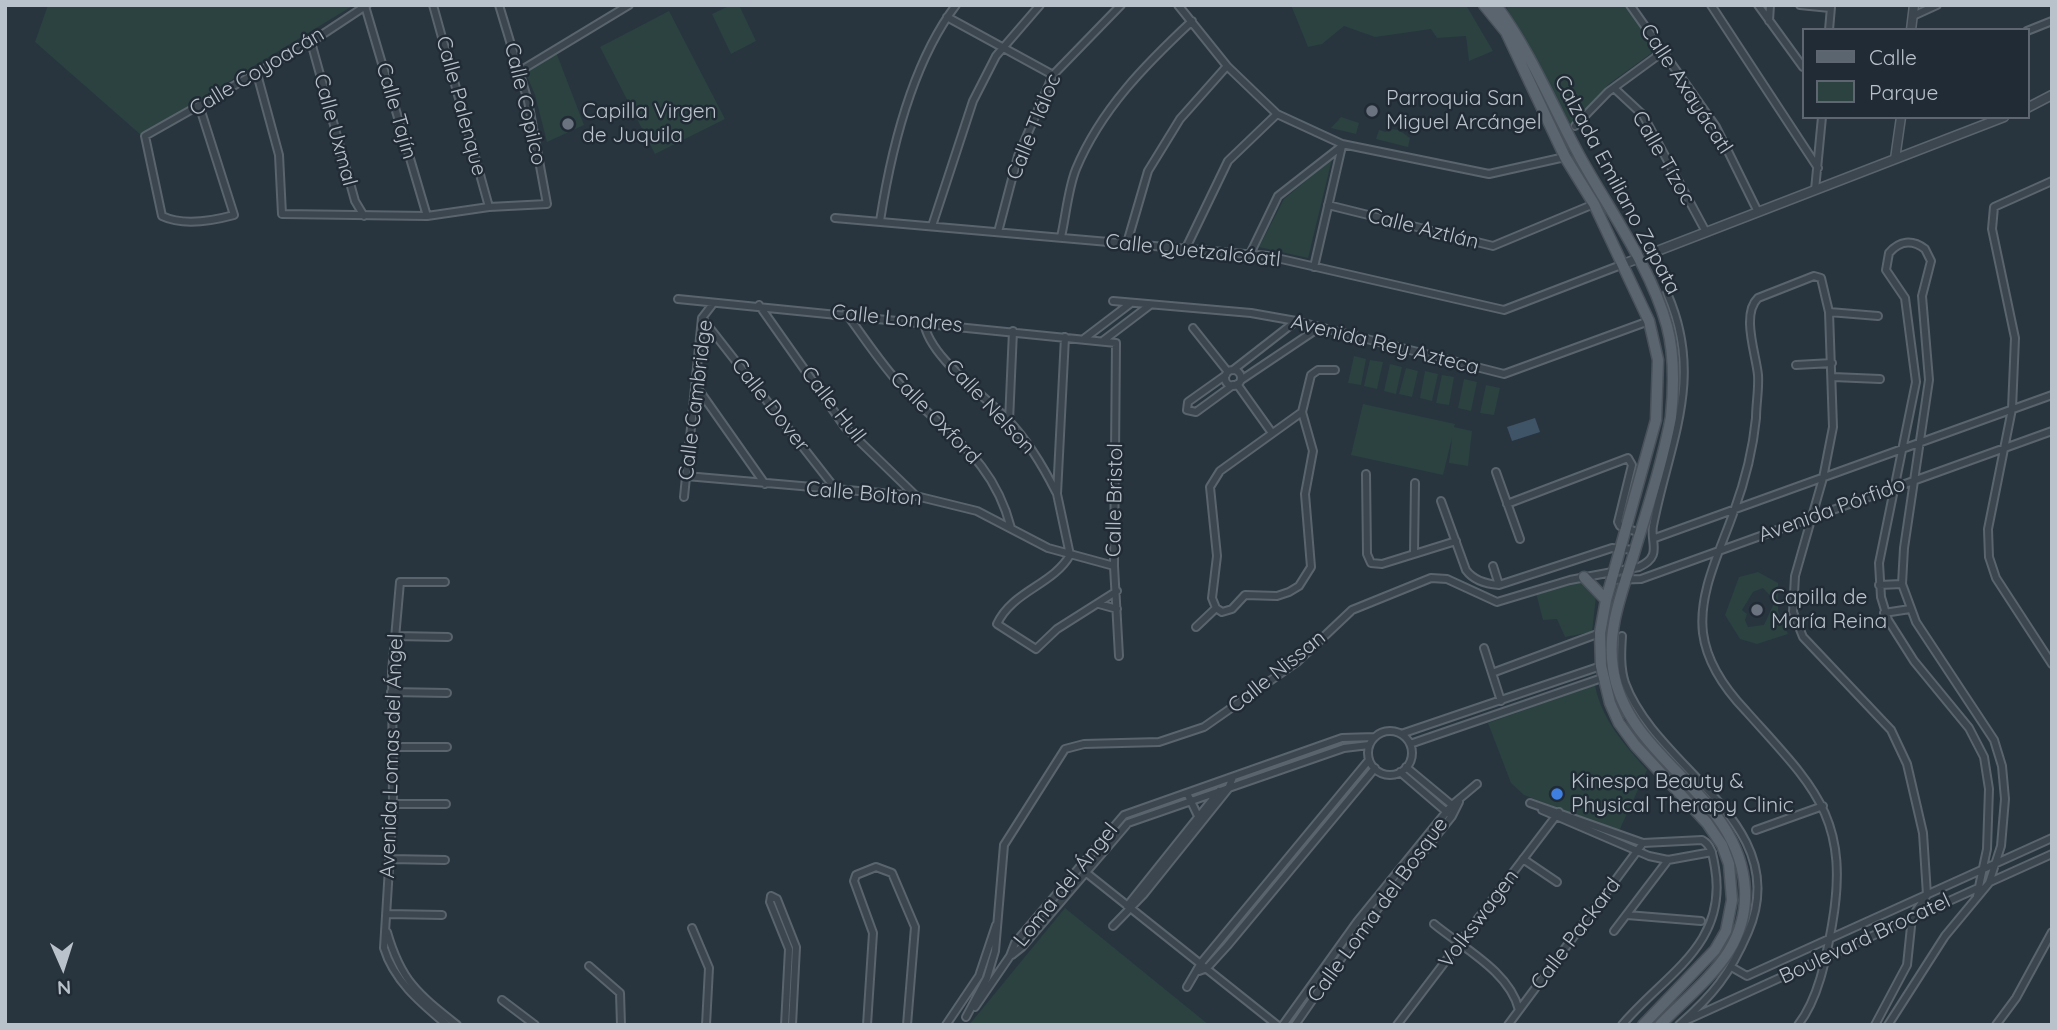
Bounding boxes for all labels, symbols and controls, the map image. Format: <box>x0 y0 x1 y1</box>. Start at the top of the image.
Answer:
street label: Calle Axayácatl <box>1635 19 1737 159</box>
street label: Calle Coyoacán <box>185 22 329 122</box>
legend <box>1801 28 2029 119</box>
street label: Calle Palenque <box>430 33 492 179</box>
street label: Calle Copilco <box>499 40 551 168</box>
text: Calle <box>1869 44 1917 70</box>
street label: Calle Tajín <box>370 60 422 162</box>
street label: Calle Tláloc <box>1001 70 1067 184</box>
street label: Calle Uxmal <box>308 71 362 189</box>
street label: Calzada Emiliano Zapata <box>1548 71 1686 299</box>
text: Parque <box>1869 79 1938 105</box>
place label: Parroquia San Miguel Arcángel <box>1386 86 1542 136</box>
place label: Capilla Virgen de Juquila <box>582 99 717 149</box>
marker: Parroquia San Miguel Arcángel <box>1364 103 1380 119</box>
street label: Calle Tízoc <box>1626 107 1700 209</box>
marker: Capilla Virgen de Juquila <box>560 116 576 132</box>
street label: Calle Aztlán <box>1365 203 1481 255</box>
street label: Calle Quetzalcóatl <box>1104 229 1282 273</box>
street label: Calle Londres <box>830 300 964 338</box>
street label: Avenida Rey Azteca <box>1288 309 1482 381</box>
street label: Calle Cambridge <box>674 318 718 482</box>
street label: Calle Dover <box>726 353 814 457</box>
street label: Calle Nelson <box>940 354 1040 460</box>
street label: Calle Hull <box>795 362 871 448</box>
street label: Calle Oxford <box>884 366 986 470</box>
street label: Calle Bristol <box>1101 443 1129 557</box>
street label: Avenida Pórfido <box>1755 472 1909 548</box>
street label: Calle Bolton <box>805 476 923 512</box>
place label: Capilla de María Reina <box>1771 585 1887 635</box>
marker: Capilla de María Reina <box>1749 602 1765 618</box>
street label: Calle Nissan <box>1223 625 1331 719</box>
street label: Avenida Lomas del Ángel <box>375 633 409 879</box>
place label: Kinespa Beauty & Physical Therapy Clinic <box>1571 769 1794 819</box>
marker: Kinespa Beauty & Physical Therapy Clinic <box>1549 786 1565 802</box>
street label: Calle Loma del Bosque <box>1302 812 1454 1008</box>
street label: Loma del Ángel <box>1008 818 1124 952</box>
street label: Volkswagen <box>1434 865 1524 973</box>
street label: Calle Packard <box>1526 873 1626 995</box>
street label: Boulevard Brocatel <box>1775 888 1955 990</box>
north arrow <box>28 932 98 1002</box>
text: N <box>56 976 72 1000</box>

